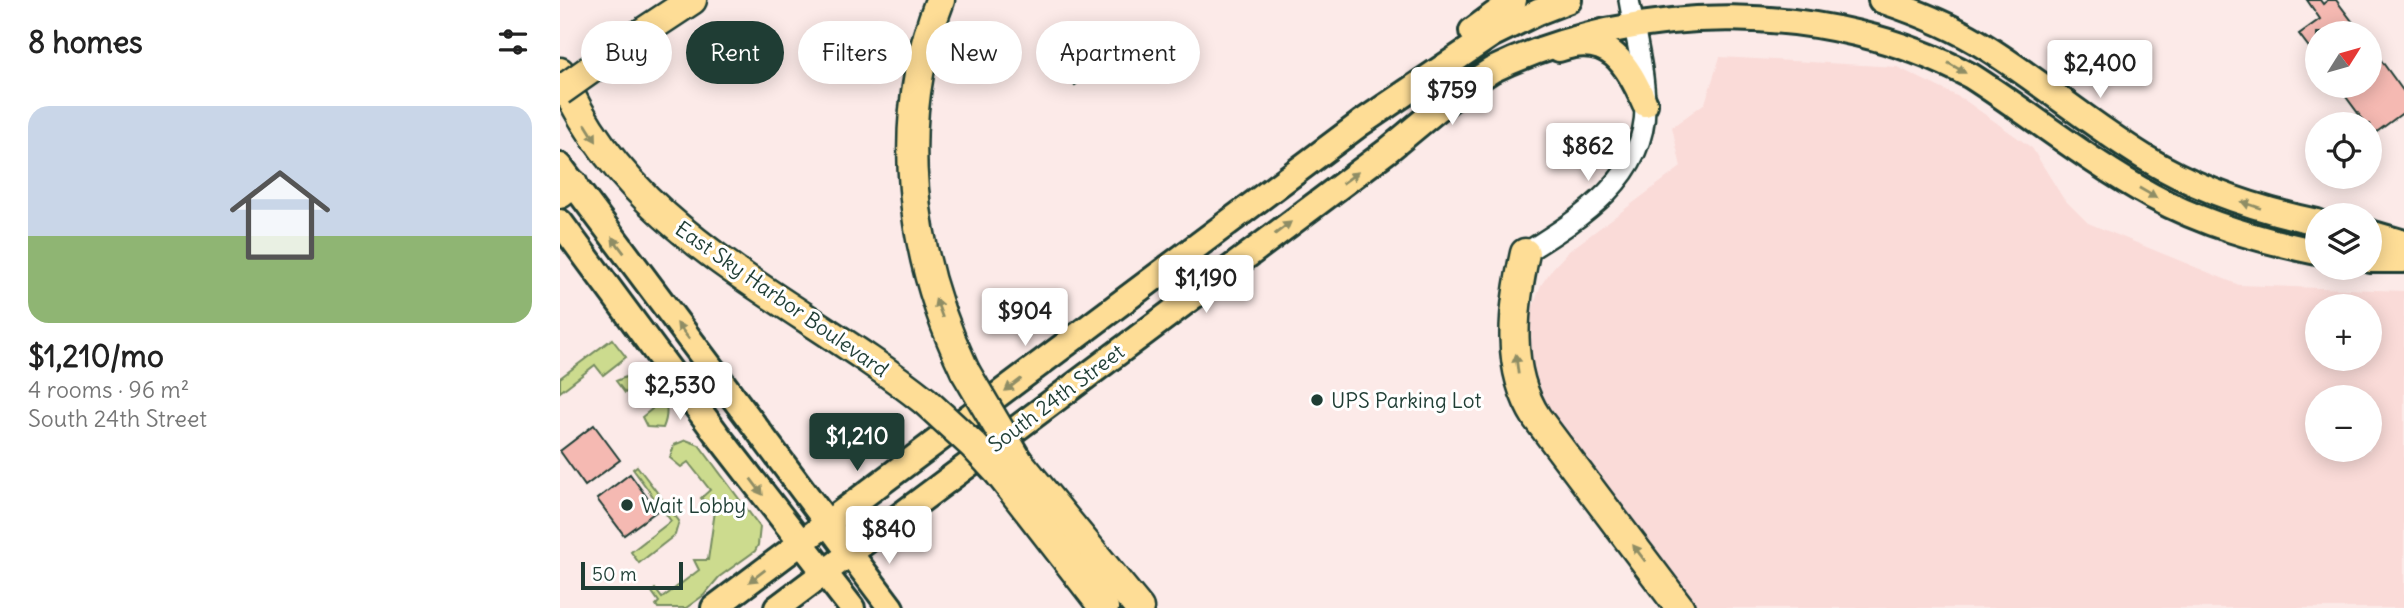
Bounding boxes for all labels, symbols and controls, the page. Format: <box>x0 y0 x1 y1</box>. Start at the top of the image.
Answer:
chip: Buy <box>581 21 672 84</box>
chip: Rent <box>686 21 784 84</box>
chip: Filters <box>798 21 912 84</box>
chip: New <box>926 21 1022 84</box>
chip: Apartment <box>1036 21 1200 84</box>
north arrow <box>2305 21 2382 98</box>
map controls <box>2305 21 2382 462</box>
text: 8 homes <box>28 23 143 61</box>
icon: filters <box>494 23 532 61</box>
pin: $2,400 <box>2043 41 2157 100</box>
text: $2,400 <box>2063 48 2137 77</box>
one-way arrow <box>1948 62 1967 74</box>
pin: $759 <box>1411 68 1493 127</box>
text: $759 <box>1427 75 1477 104</box>
button: locate <box>2305 112 2382 189</box>
one-way arrow <box>584 123 597 143</box>
pin: $862 <box>1547 124 1629 183</box>
text: $862 <box>1562 131 1614 160</box>
icon: home <box>217 152 343 278</box>
one-way arrow <box>1341 172 1359 186</box>
one-way arrow <box>2138 187 2157 199</box>
one-way arrow <box>2240 199 2261 210</box>
button: layers <box>2305 203 2382 280</box>
street label: East Sky Harbor Boulevard <box>670 215 894 383</box>
one-way arrow <box>1274 221 1292 235</box>
one-way arrow <box>612 236 626 254</box>
pin: $1,190 <box>1149 256 1263 315</box>
text: $1,190 <box>1175 263 1237 292</box>
pin: $904 <box>984 288 1066 348</box>
button: + <box>2305 294 2382 371</box>
text: $904 <box>998 296 1052 325</box>
one-way arrow <box>933 298 944 319</box>
one-way arrow <box>676 322 690 341</box>
text: $1,210/mo <box>28 337 164 375</box>
street label: South 24th Street <box>983 338 1129 458</box>
one-way arrow <box>1511 353 1522 375</box>
pin: $2,530 <box>623 362 737 422</box>
text: $2,530 <box>644 370 716 399</box>
text: 4 rooms · 96 m² <box>28 375 189 404</box>
one-way arrow <box>1004 377 1022 391</box>
button: − <box>2305 385 2382 462</box>
place label: UPS Parking Lot <box>1331 387 1482 414</box>
marker: UPS Parking Lot <box>1309 392 1325 408</box>
text: South 24th Street <box>28 404 207 433</box>
pin: $1,210 <box>800 414 914 473</box>
text: $1,210 <box>825 421 889 450</box>
one-way arrow <box>750 478 764 496</box>
place label: Wait Lobby <box>641 492 746 519</box>
marker: Wait Lobby <box>619 497 635 513</box>
pin: $840 <box>848 506 930 566</box>
text: $840 <box>862 514 916 543</box>
one-way arrow <box>1631 545 1646 563</box>
scale bar <box>581 559 682 591</box>
text: 50 m <box>592 562 637 586</box>
one-way arrow <box>748 568 766 582</box>

